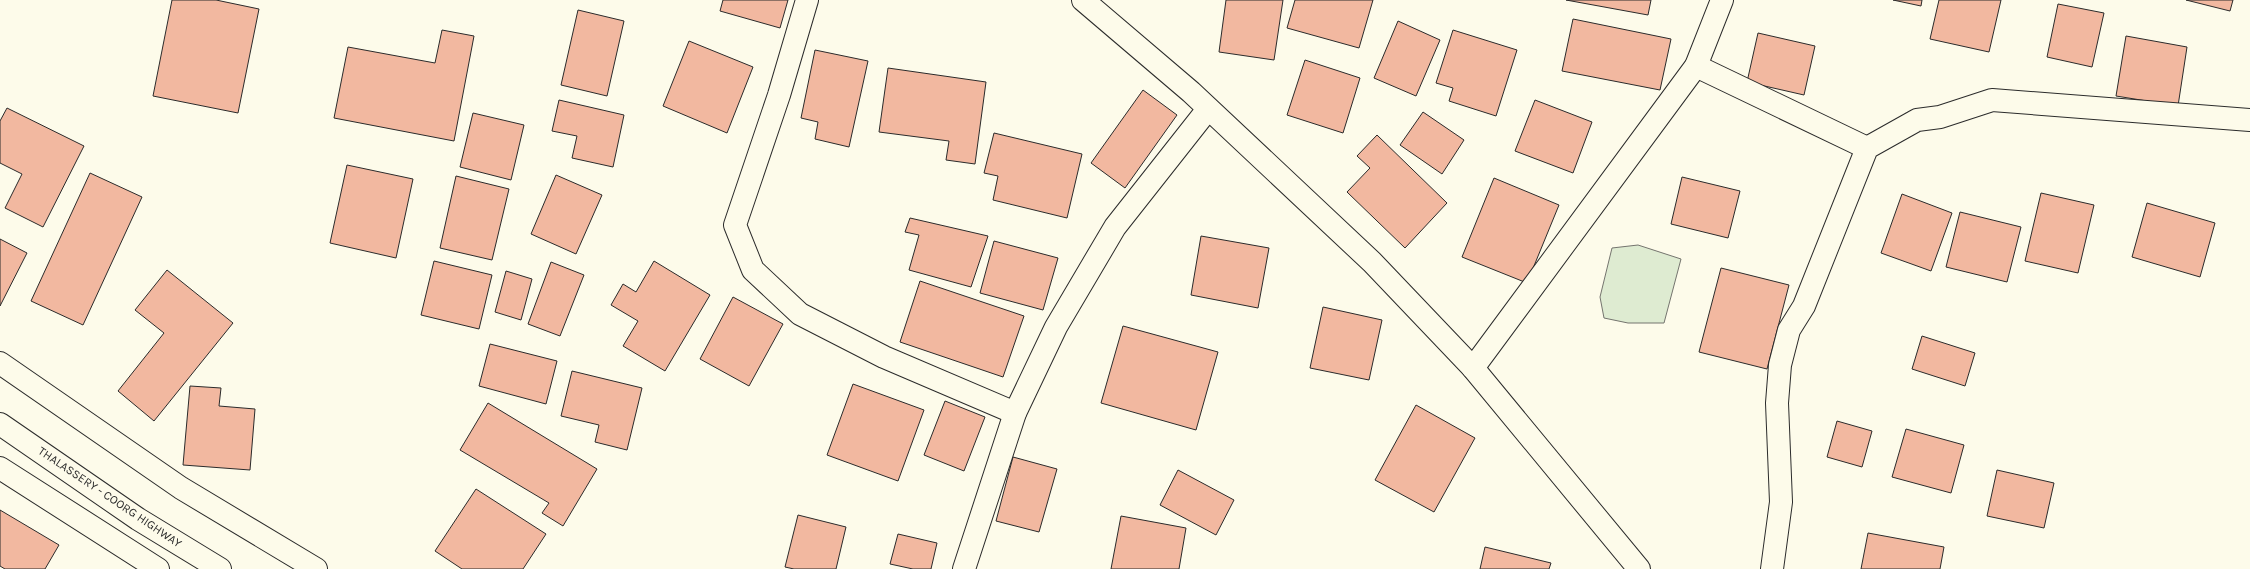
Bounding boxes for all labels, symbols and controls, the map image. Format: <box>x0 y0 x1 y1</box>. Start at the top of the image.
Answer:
street label: THALASSERY - COORG HIGHWAY <box>36 444 185 551</box>

